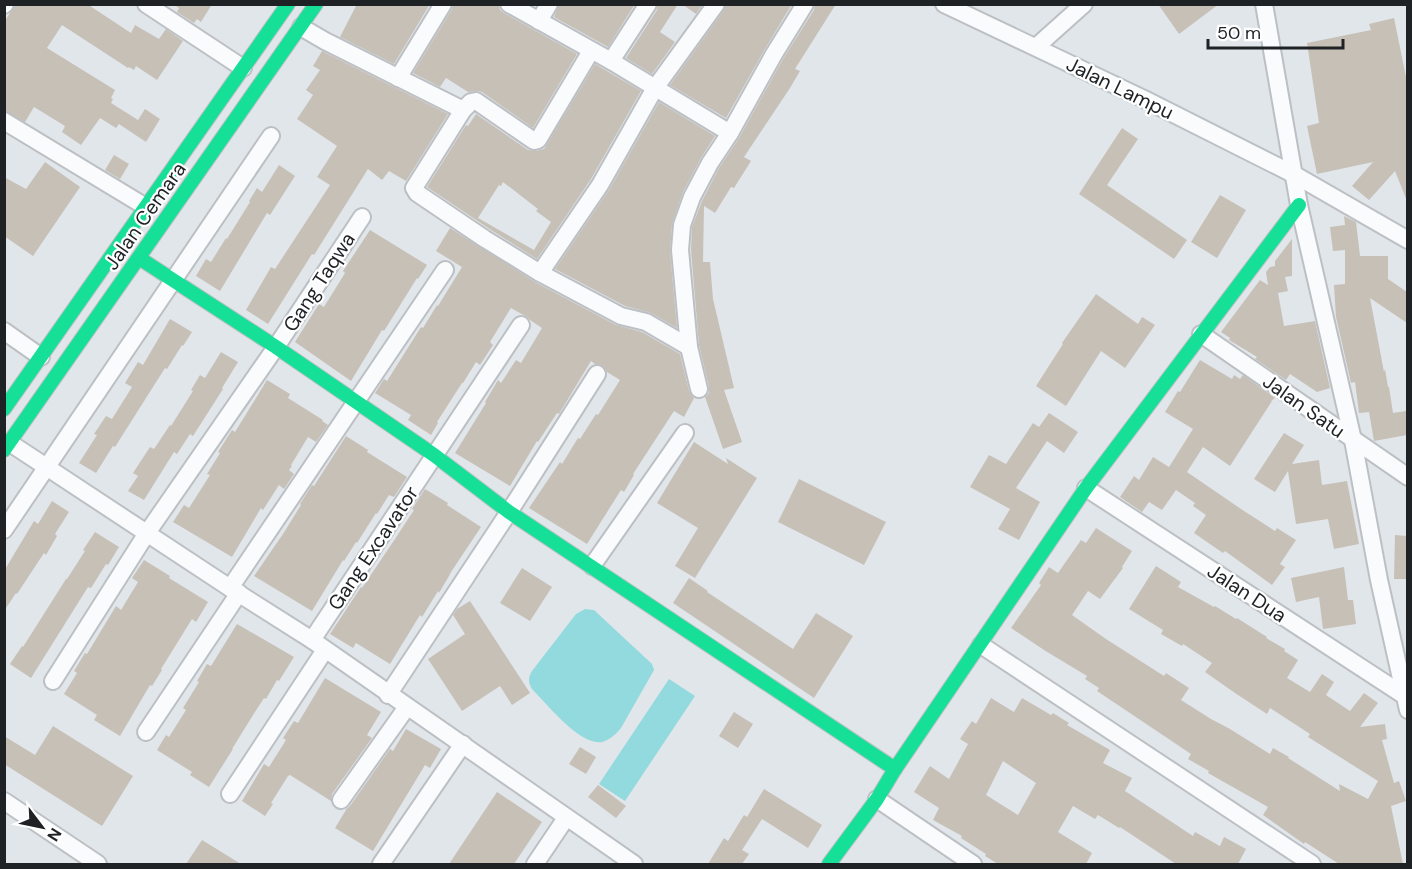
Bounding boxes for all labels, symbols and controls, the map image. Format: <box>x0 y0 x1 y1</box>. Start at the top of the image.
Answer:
scale bar <box>1208 12 1343 50</box>
text: 50 m <box>1217 21 1261 45</box>
street label: Jalan Lampu <box>1062 51 1178 125</box>
street label: Jalan Cemara <box>98 157 192 275</box>
street label: Gang Taqwa <box>277 228 361 336</box>
street label: Jalan Satu <box>1258 368 1350 444</box>
street label: Gang Excavator <box>322 481 424 615</box>
street label: Jalan Dua <box>1203 558 1291 628</box>
north arrow <box>12 797 72 857</box>
text: N <box>42 824 66 845</box>

